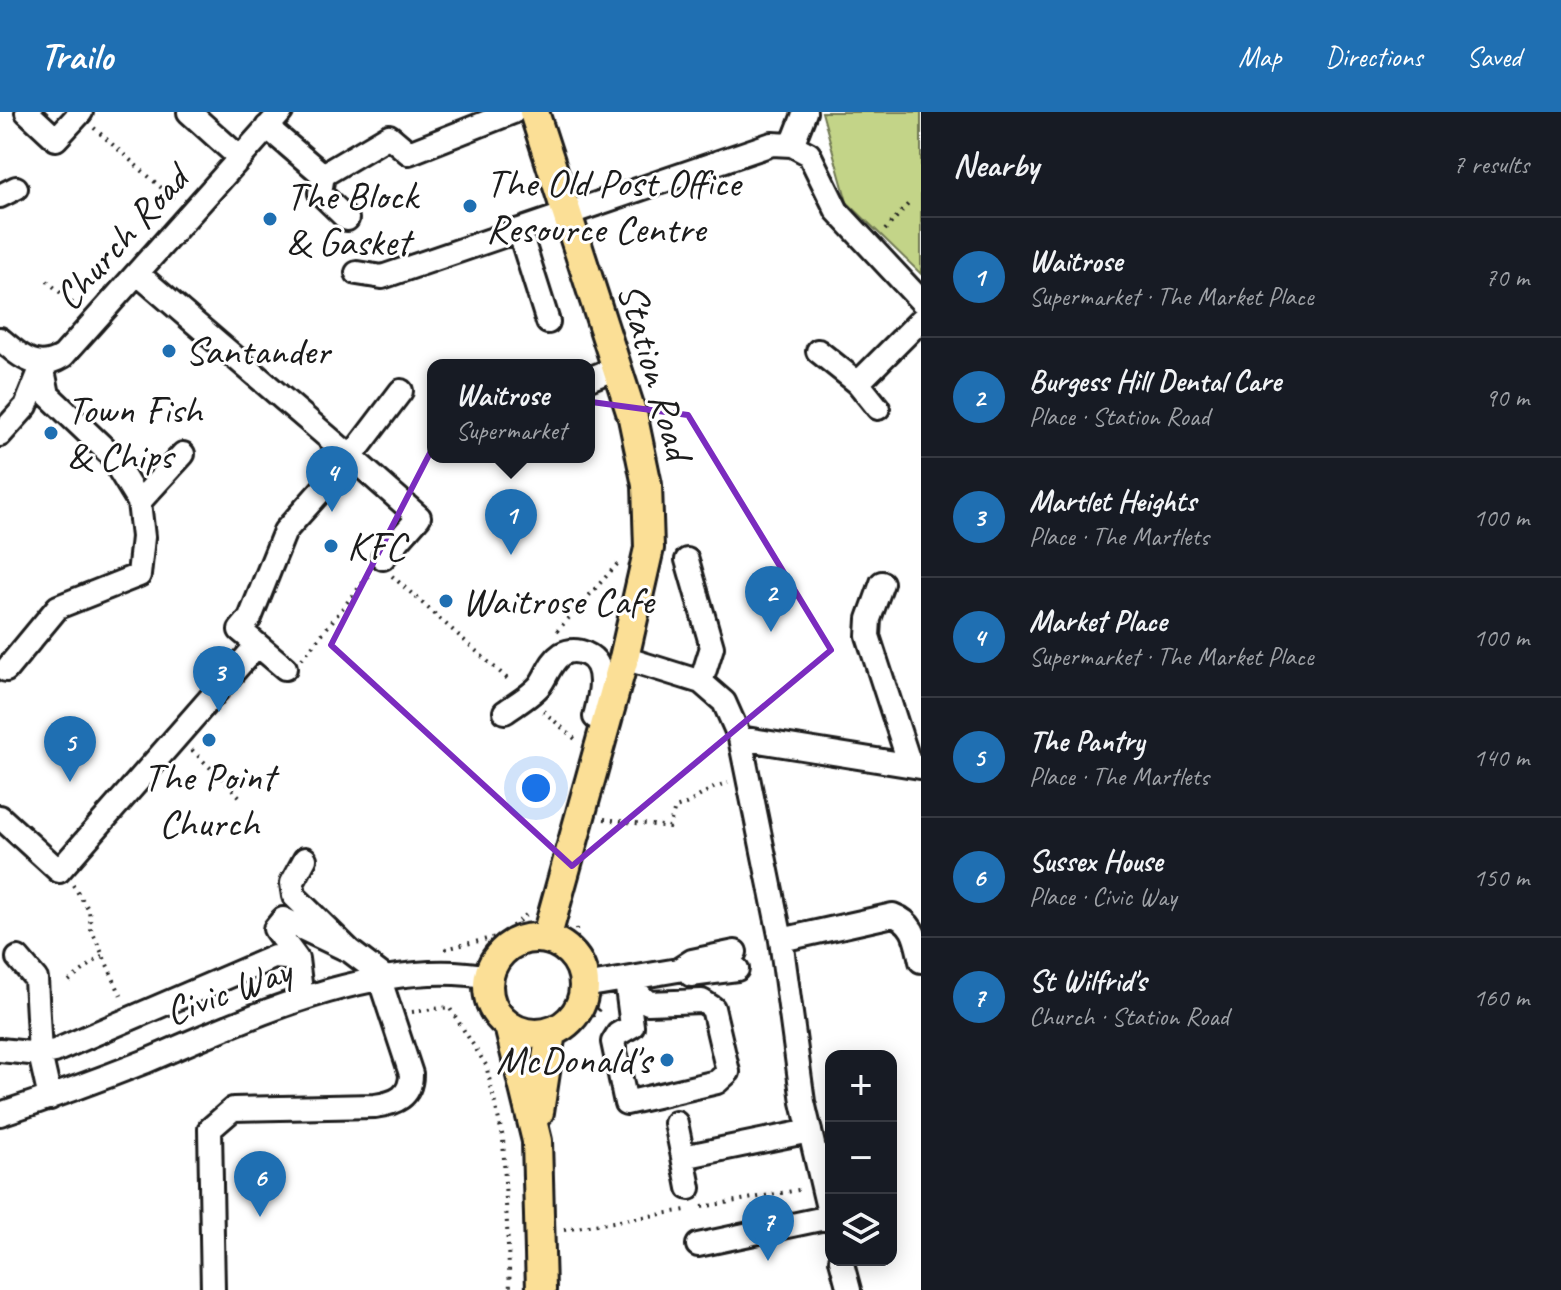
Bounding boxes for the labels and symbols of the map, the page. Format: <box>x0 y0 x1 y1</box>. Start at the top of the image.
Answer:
street label: Church Road <box>43 151 203 321</box>
place label: The Old Post Office Resource Centre <box>486 158 743 254</box>
place label: The Block & Gasket <box>286 171 421 267</box>
marker: The Old Post Office Resource Centre <box>461 197 479 215</box>
marker: The Block & Gasket <box>261 210 279 228</box>
street label: Station Road <box>606 277 706 471</box>
place label: Santander <box>185 326 333 376</box>
marker: Santander <box>160 342 178 360</box>
place label: Town Fish & Chips <box>67 385 205 481</box>
marker: Town Fish & Chips <box>42 424 60 442</box>
pin: 4 <box>306 446 358 512</box>
pin: 1 <box>485 489 537 555</box>
place label: KFC <box>347 521 410 571</box>
marker: KFC <box>322 537 340 555</box>
pin: 2 <box>745 566 797 632</box>
place label: Waitrose Cafe <box>462 576 656 626</box>
marker: Waitrose Cafe <box>437 592 455 610</box>
pin: 3 <box>193 646 245 712</box>
pin: 5 <box>44 716 96 782</box>
marker: The Point Church <box>200 731 218 749</box>
place label: The Point Church <box>143 752 280 848</box>
your location <box>516 768 556 808</box>
street label: Civic Way <box>158 944 301 1037</box>
place label: McDonald's <box>496 1035 654 1085</box>
marker: McDonald's <box>658 1051 676 1069</box>
pin: 6 <box>234 1151 286 1217</box>
pin: 7 <box>742 1195 794 1261</box>

